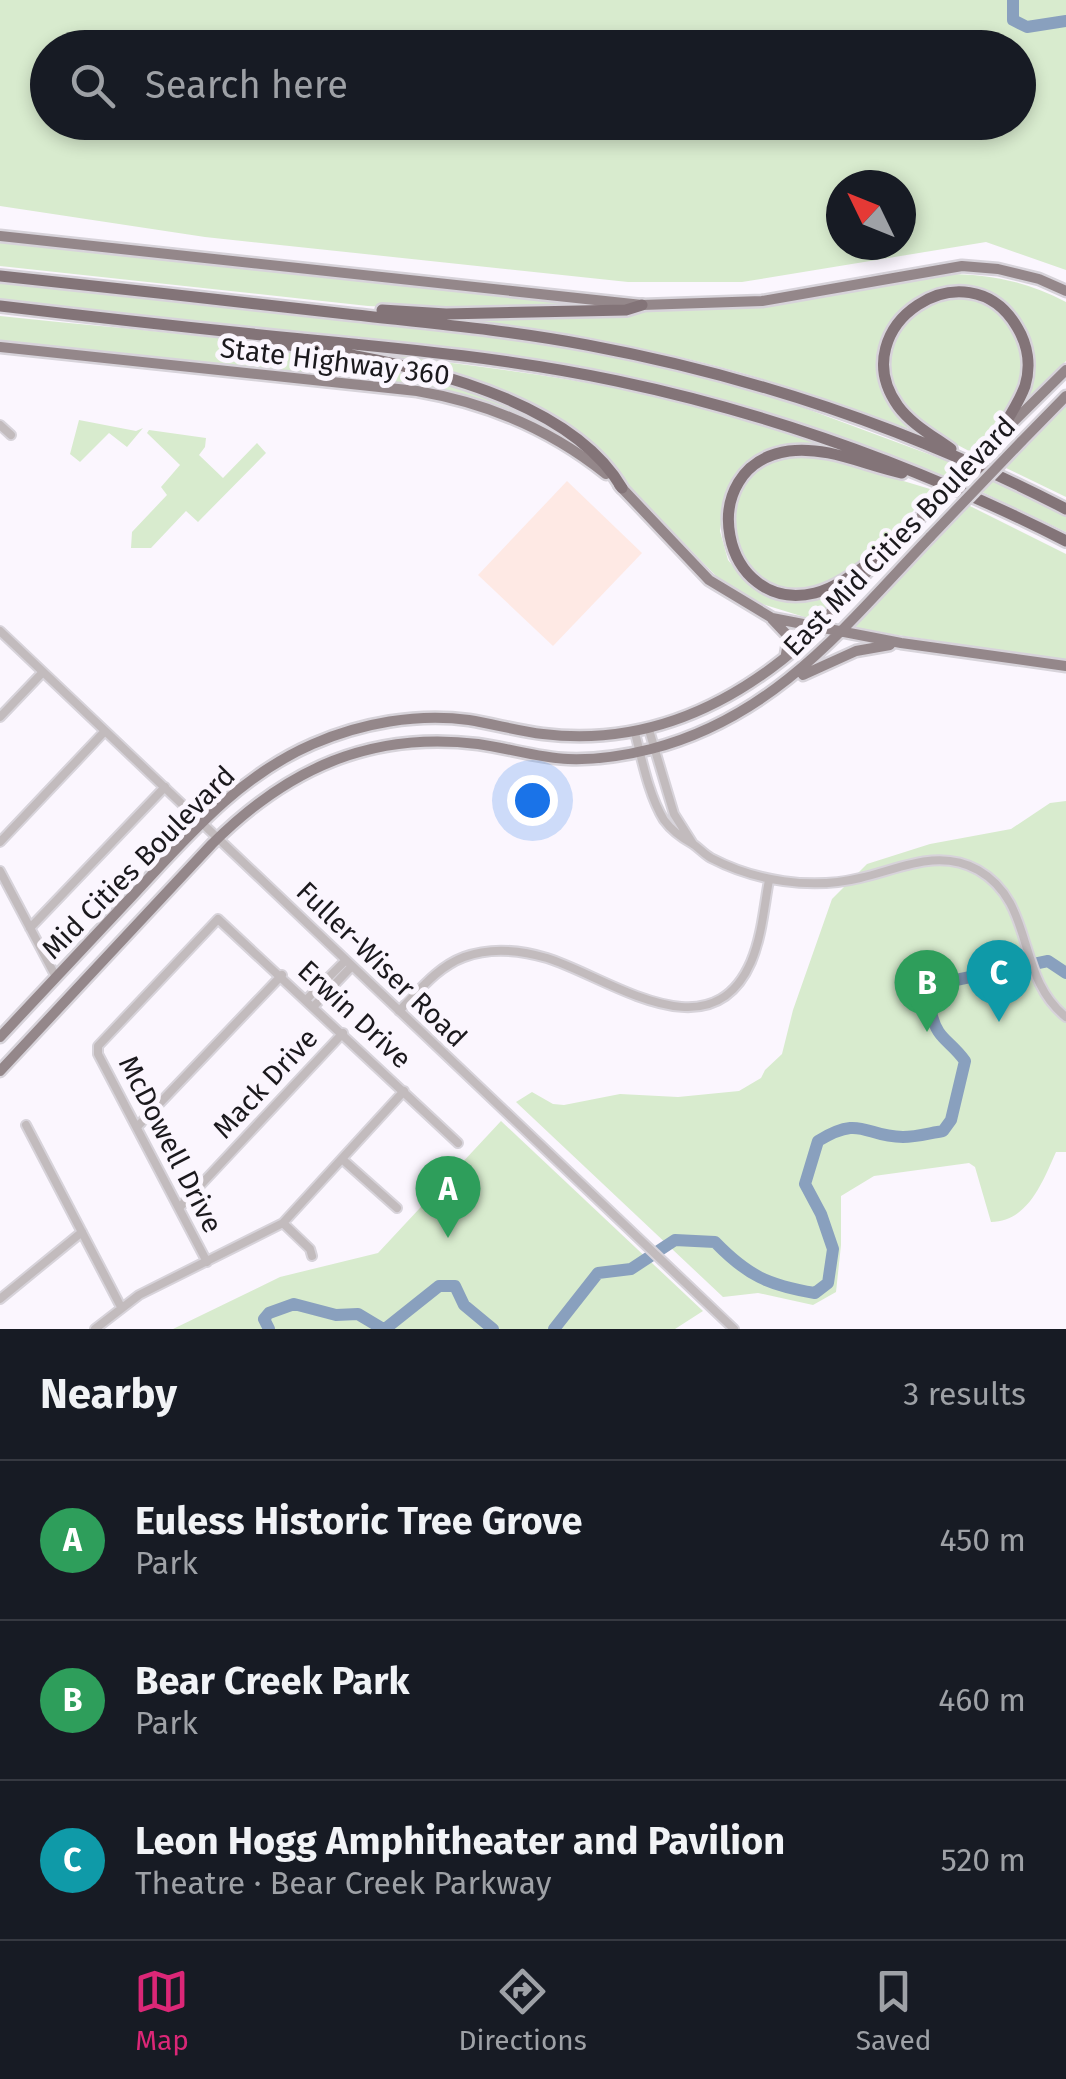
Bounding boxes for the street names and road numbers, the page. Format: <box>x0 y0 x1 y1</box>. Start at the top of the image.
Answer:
street label: State Highway 360 <box>218 331 452 392</box>
street label: East Mid Cities Boulevard <box>777 410 1022 663</box>
street label: Mid Cities Boulevard <box>35 759 242 966</box>
street label: Fuller-Wiser Road <box>290 875 474 1054</box>
street label: Erwin Drive <box>291 954 418 1075</box>
street label: Mack Drive <box>206 1022 324 1145</box>
street label: McDowell Drive <box>112 1050 229 1238</box>

